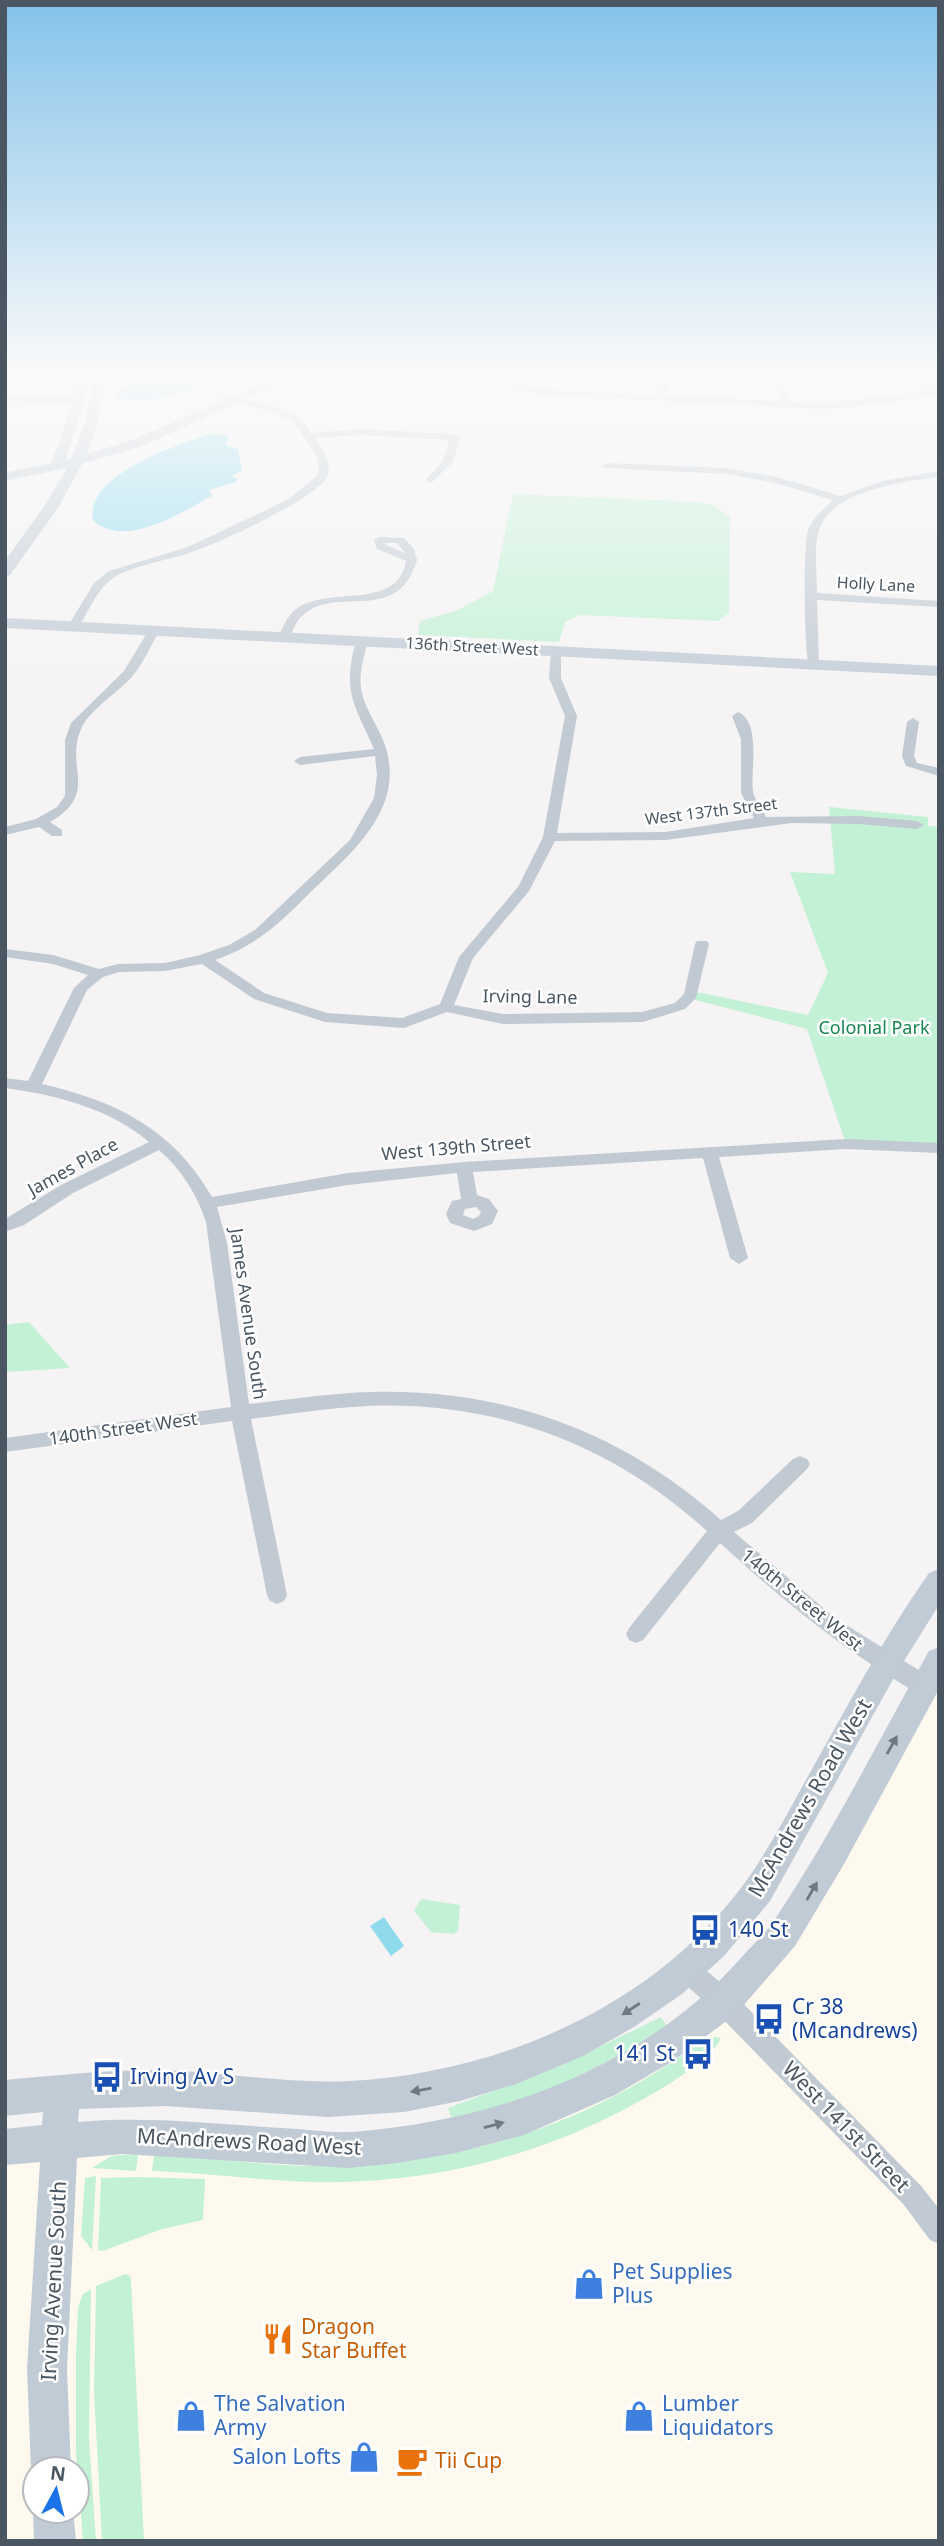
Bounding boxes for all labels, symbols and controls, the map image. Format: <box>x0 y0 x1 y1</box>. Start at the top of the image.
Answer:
street label: Holly Lane <box>836 571 916 597</box>
street label: 136th Street West <box>405 632 539 660</box>
street label: West 137th Street <box>644 792 779 830</box>
street label: Irving Lane <box>482 983 578 1009</box>
park label: Colonial Park <box>818 1015 930 1039</box>
street label: West 139th Street <box>380 1128 532 1165</box>
street label: James Place <box>21 1131 122 1202</box>
street label: James Avenue South <box>225 1225 273 1401</box>
street label: 140th Street West <box>47 1406 199 1450</box>
street label: 140th Street West <box>737 1543 869 1656</box>
street label: McAndrews Road West <box>741 1693 878 1902</box>
one-way arrow <box>886 1736 898 1755</box>
one-way arrow <box>805 1881 817 1901</box>
bus stop icon: 140 St <box>688 1913 722 1947</box>
place label: 140 St <box>728 1915 789 1943</box>
place label: Cr 38 (Mcandrews) <box>792 1992 918 2044</box>
bus stop icon: Cr 38 (Mcandrews) <box>752 2002 786 2036</box>
one-way arrow <box>621 2003 641 2016</box>
bus stop icon: 141 St <box>681 2037 715 2071</box>
place label: 141 St <box>614 2039 675 2067</box>
street label: West 141st Street <box>777 2055 917 2198</box>
bus stop icon: Irving Av S <box>90 2060 124 2094</box>
place label: Irving Av S <box>130 2062 234 2090</box>
one-way arrow <box>410 2085 432 2096</box>
one-way arrow <box>483 2119 505 2130</box>
street label: McAndrews Road West <box>136 2121 362 2161</box>
street label: Irving Avenue South <box>34 2180 72 2382</box>
place label: Pet Supplies Plus <box>612 2257 733 2309</box>
shop icon: Pet Supplies Plus <box>572 2267 606 2301</box>
place label: Dragon Star Buffet <box>301 2312 407 2364</box>
restaurant icon: Dragon Star Buffet <box>261 2322 295 2356</box>
place label: The Salvation Army <box>214 2389 346 2441</box>
place label: Lumber Liquidators <box>662 2389 773 2441</box>
shop icon: The Salvation Army <box>174 2399 208 2433</box>
shop icon: Lumber Liquidators <box>622 2399 656 2433</box>
shop icon: Salon Lofts <box>347 2440 381 2474</box>
place label: Salon Lofts <box>233 2442 341 2470</box>
cafe icon: Tii Cup <box>395 2444 429 2478</box>
place label: Tii Cup <box>435 2446 502 2474</box>
north arrow <box>21 2455 91 2525</box>
text: N <box>49 2459 67 2487</box>

